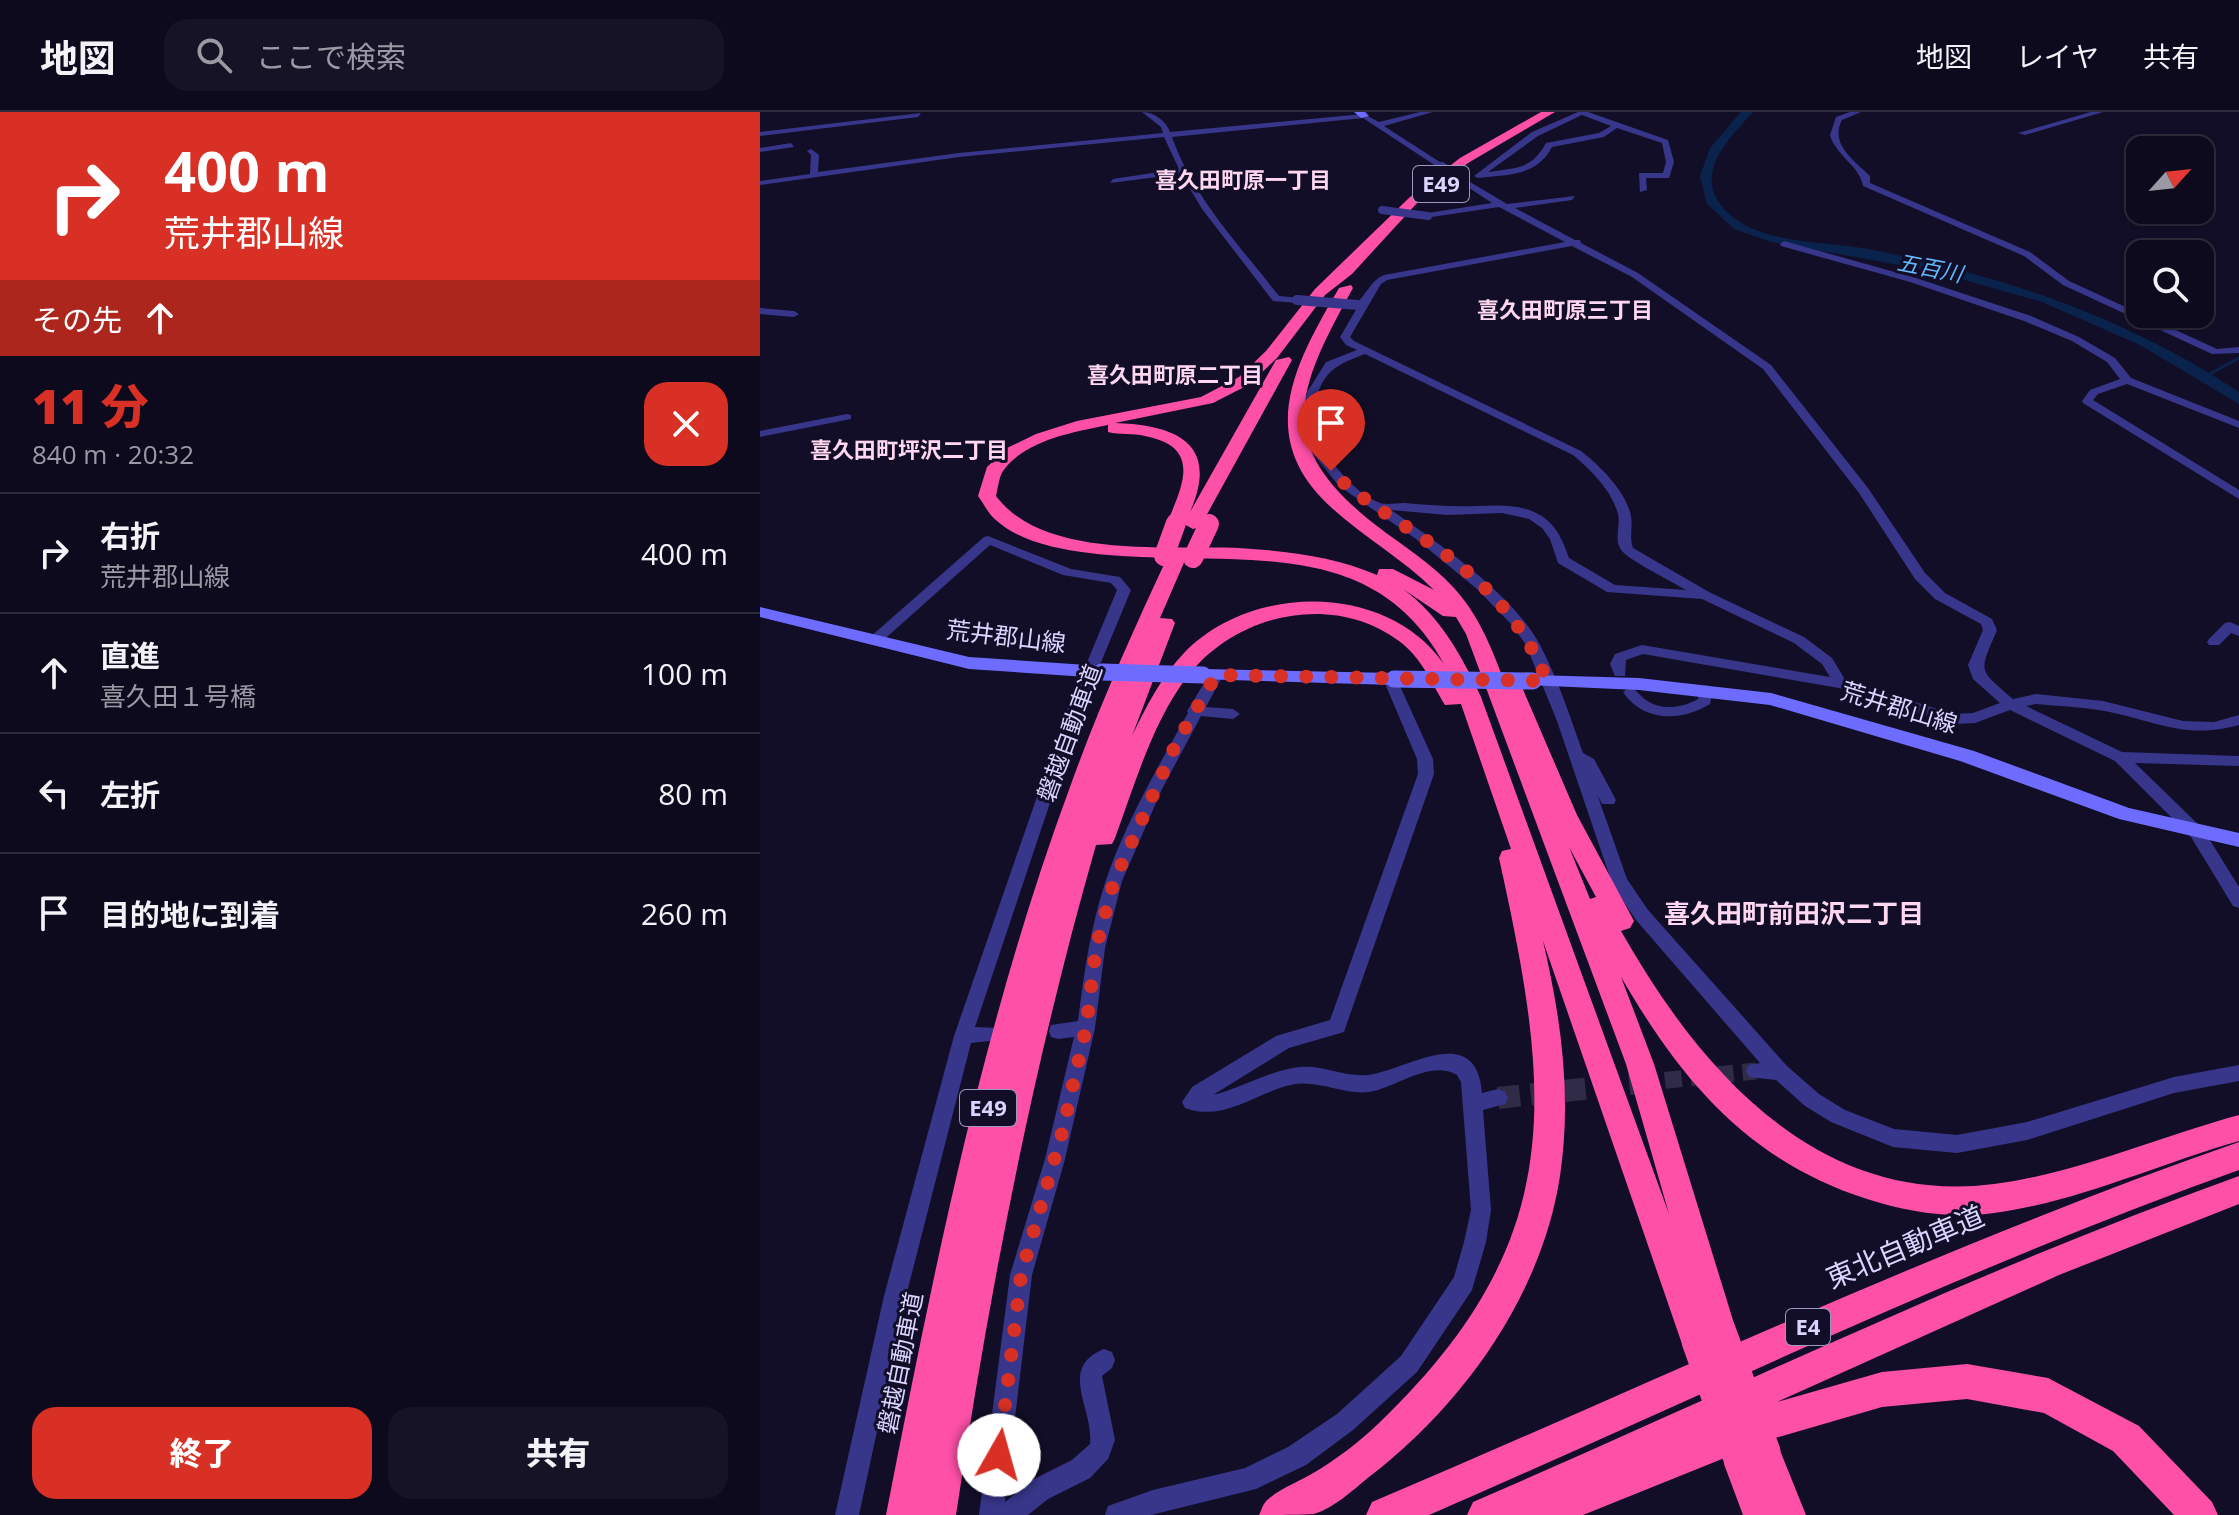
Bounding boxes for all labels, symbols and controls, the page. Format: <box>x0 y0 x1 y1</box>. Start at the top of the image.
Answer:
search box <box>164 19 724 91</box>
text: 地図 <box>40 31 116 83</box>
icon: search <box>192 33 236 77</box>
text: ここで検索 <box>256 36 406 77</box>
text: 地図 <box>1916 37 1972 75</box>
text: レイヤ <box>2016 37 2099 75</box>
text: 共有 <box>2143 37 2199 75</box>
text: 400 m <box>164 132 330 208</box>
north arrow <box>2126 136 2214 224</box>
map controls <box>2126 136 2214 328</box>
icon: right <box>32 144 136 248</box>
district label: 喜久田町原一丁目 <box>1155 164 1331 194</box>
road number: E49 <box>1413 166 1469 202</box>
text: 荒井郡山線 <box>164 208 344 257</box>
button: search <box>2126 240 2214 328</box>
water label: 五百川 <box>1895 246 1967 288</box>
district label: 喜久田町原三丁目 <box>1477 294 1653 324</box>
icon: ahead <box>138 296 182 340</box>
text: その先 <box>32 299 122 340</box>
district label: 喜久田町原二丁目 <box>1087 359 1263 389</box>
text: 11 分 <box>32 373 149 438</box>
button: close <box>644 382 728 466</box>
pin <box>1297 389 1365 471</box>
icon: arrive <box>1309 401 1353 445</box>
district label: 喜久田町坪沢二丁目 <box>810 434 1008 464</box>
text: 840 m · 20:32 <box>32 436 194 472</box>
text: 右折 <box>100 515 160 556</box>
icon: right <box>32 531 76 575</box>
text: 400 m <box>641 533 728 574</box>
text: 荒井郡山線 <box>100 558 230 594</box>
street label: 荒井郡山線 <box>945 612 1068 659</box>
text: 直進 <box>100 635 160 676</box>
icon: ahead <box>32 651 76 695</box>
text: 100 m <box>641 653 728 694</box>
street label: 磐越自動車道 <box>1028 659 1109 806</box>
street label: 荒井郡山線 <box>1837 673 1962 740</box>
text: 喜久田１号橋 <box>100 678 256 714</box>
icon: left <box>32 771 76 815</box>
text: 80 m <box>658 773 728 814</box>
text: 左折 <box>100 774 160 815</box>
icon: arrive <box>32 891 76 935</box>
text: 260 m <box>641 893 728 934</box>
text: 目的地に到着 <box>100 894 280 935</box>
district label: 喜久田町前田沢二丁目 <box>1664 895 1924 931</box>
road number: E49 <box>960 1090 1016 1126</box>
street label: 東北自動車道 <box>1820 1196 1989 1296</box>
street label: 磐越自動車道 <box>870 1289 929 1437</box>
road number: E4 <box>1786 1309 1830 1345</box>
button: 終了 <box>32 1407 372 1499</box>
button: 共有 <box>388 1407 728 1499</box>
position arrow <box>957 1413 1041 1497</box>

